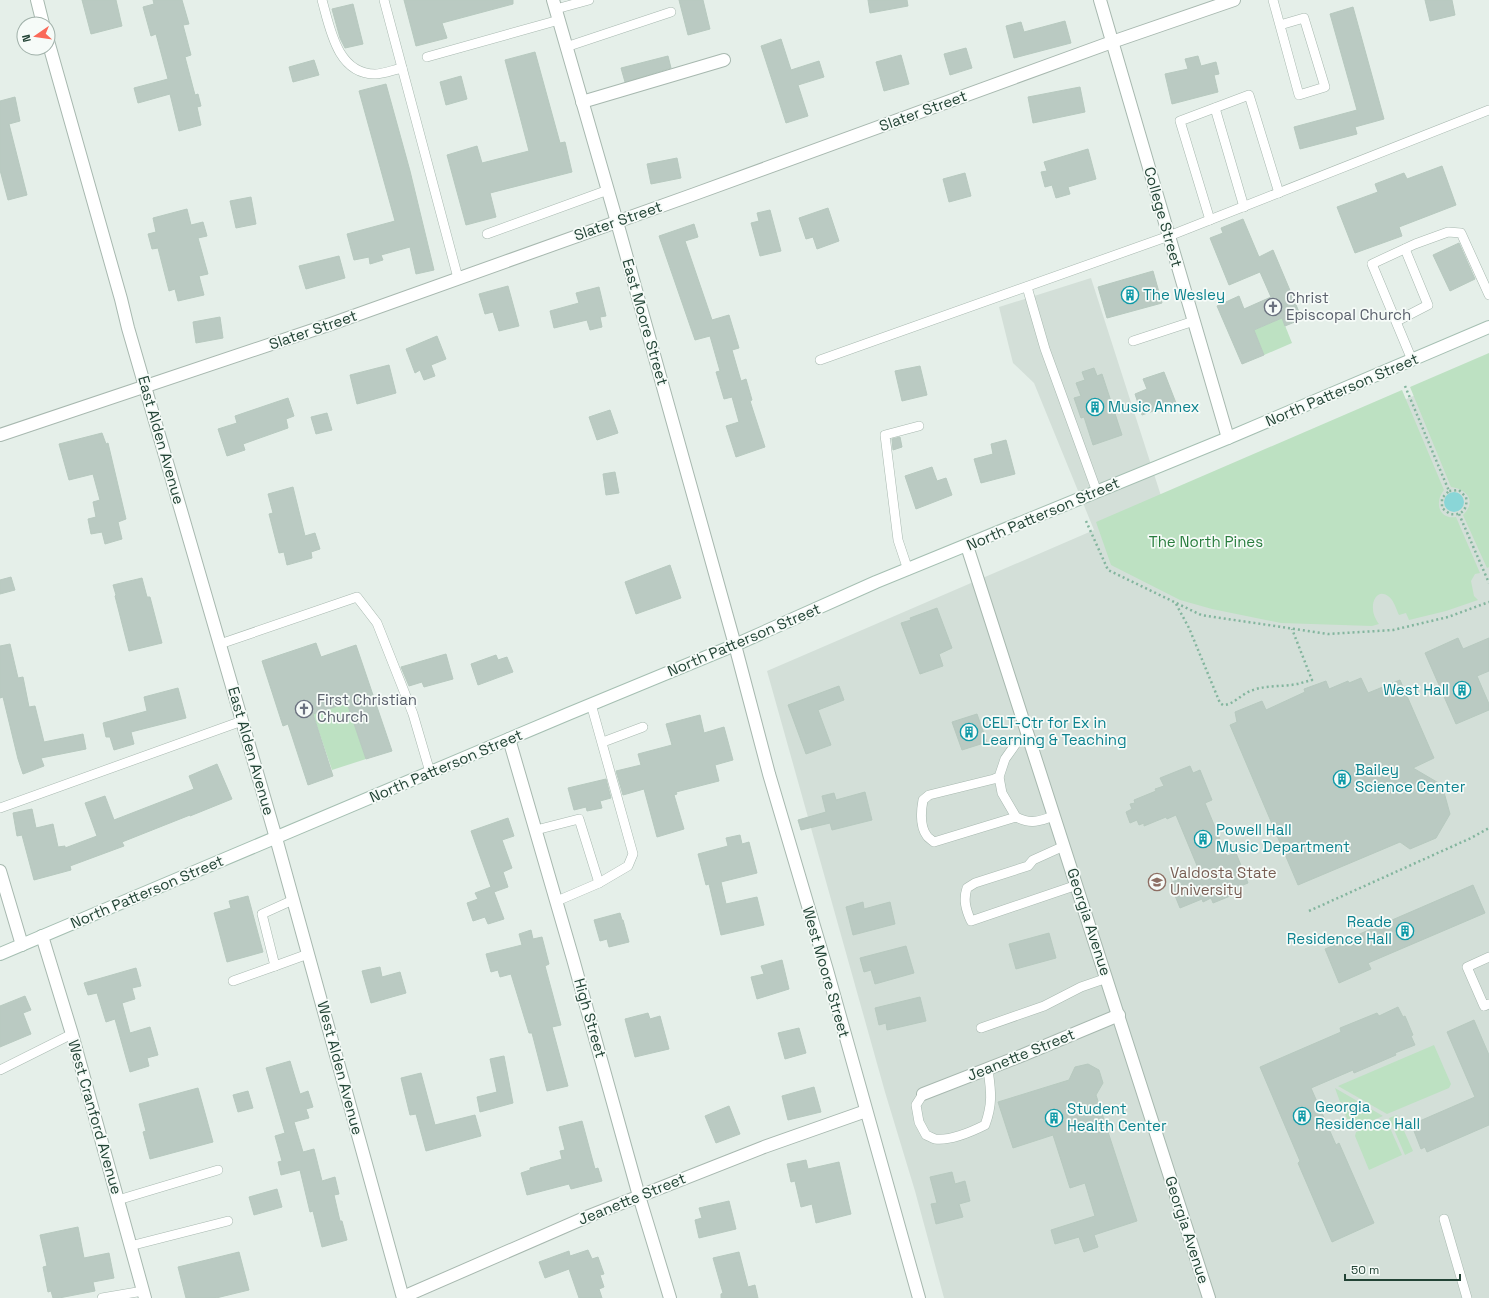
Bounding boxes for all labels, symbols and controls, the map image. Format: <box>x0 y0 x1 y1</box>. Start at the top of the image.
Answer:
north arrow <box>16 16 56 56</box>
text: N <box>19 33 34 43</box>
street label: Slater Street <box>876 86 969 135</box>
street label: College Street <box>1140 165 1187 269</box>
street label: Slater Street <box>571 197 664 244</box>
street label: East Moore Street <box>618 256 673 388</box>
building icon: The Wesley <box>1120 285 1140 305</box>
place label: The Wesley <box>1143 285 1225 304</box>
place label: Christ Episcopal Church <box>1286 288 1411 324</box>
church icon: Christ Episcopal Church <box>1263 297 1283 317</box>
street label: Slater Street <box>266 306 359 353</box>
street label: North Patterson Street <box>1262 349 1421 430</box>
street label: East Alden Avenue <box>134 373 189 506</box>
building icon: Music Annex <box>1085 397 1105 417</box>
place label: Music Annex <box>1108 397 1200 416</box>
street label: North Patterson Street <box>963 473 1122 554</box>
park label: The North Pines <box>1149 532 1263 551</box>
street label: North Patterson Street <box>664 599 823 680</box>
place label: West Hall <box>1383 680 1449 699</box>
building icon: West Hall <box>1452 680 1472 700</box>
street label: East Alden Avenue <box>224 684 279 817</box>
place label: First Christian Church <box>317 690 417 726</box>
church icon: First Christian Church <box>294 699 314 719</box>
place label: CELT-Ctr for Ex in Learning & Teaching <box>982 713 1127 749</box>
building icon: CELT-Ctr for Ex in Learning & Teaching <box>959 722 979 742</box>
street label: North Patterson Street <box>366 725 525 806</box>
place label: Bailey Science Center <box>1355 760 1466 796</box>
building icon: Bailey Science Center <box>1332 769 1352 789</box>
place label: Powell Hall Music Department <box>1216 820 1350 856</box>
building icon: Powell Hall Music Department <box>1193 829 1213 849</box>
street label: North Patterson Street <box>67 851 226 932</box>
place label: Valdosta State University <box>1170 863 1277 899</box>
street label: Georgia Avenue <box>1063 866 1116 978</box>
school or university icon: Valdosta State University <box>1147 872 1167 892</box>
street label: West Moore Street <box>799 904 854 1040</box>
place label: Reade Residence Hall <box>1287 912 1392 948</box>
building icon: Reade Residence Hall <box>1395 921 1415 941</box>
street label: High Street <box>570 976 611 1060</box>
street label: West Alden Avenue <box>314 999 367 1137</box>
street label: Jeanette Street <box>964 1024 1077 1085</box>
street label: West Cranford Avenue <box>64 1037 127 1197</box>
place label: Georgia Residence Hall <box>1315 1097 1420 1133</box>
place label: Student Health Center <box>1067 1099 1167 1135</box>
building icon: Georgia Residence Hall <box>1292 1106 1312 1126</box>
building icon: Student Health Center <box>1044 1108 1064 1128</box>
street label: Jeanette Street <box>575 1168 688 1229</box>
street label: Georgia Avenue <box>1161 1174 1214 1286</box>
scale bar <box>1345 1256 1460 1282</box>
text: 50 m <box>1351 1262 1379 1278</box>

